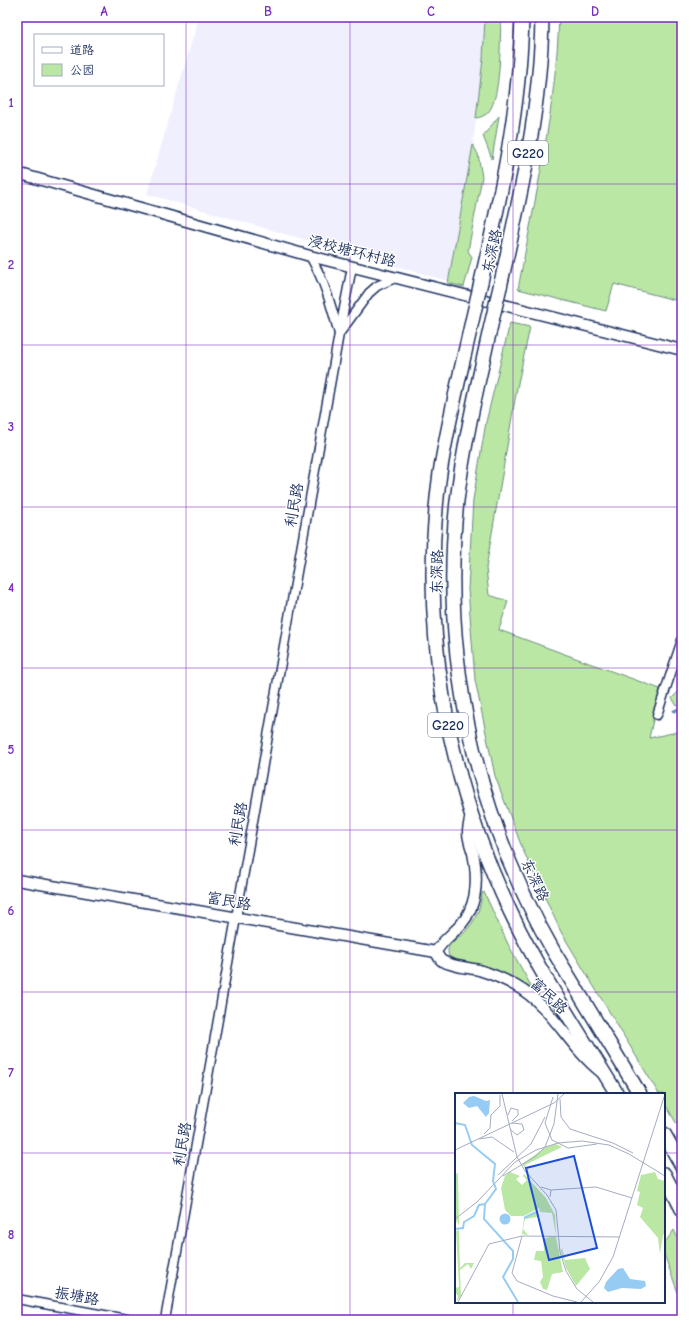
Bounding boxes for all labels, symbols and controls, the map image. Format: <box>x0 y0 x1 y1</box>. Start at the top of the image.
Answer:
text: A <box>100 4 108 19</box>
text: B <box>264 4 272 19</box>
text: C <box>427 4 435 19</box>
text: D <box>591 4 599 19</box>
legend <box>34 34 164 86</box>
text: 道路 <box>70 43 94 57</box>
text: 公园 <box>70 63 94 77</box>
text: 1 <box>8 95 14 110</box>
road number: G220 <box>508 141 548 165</box>
street label: 东深路 <box>479 227 505 275</box>
street label: 浸校塘环村路 <box>306 231 398 271</box>
text: 2 <box>8 257 14 272</box>
text: 3 <box>8 419 14 434</box>
street label: 利民路 <box>281 481 307 529</box>
street label: 东深路 <box>428 549 446 595</box>
text: 4 <box>8 580 14 595</box>
road number: G220 <box>428 713 468 737</box>
text: 5 <box>8 742 15 757</box>
street label: 利民路 <box>225 800 251 848</box>
street label: 东深路 <box>517 856 553 904</box>
street label: 富民路 <box>205 888 253 914</box>
text: 6 <box>8 903 15 918</box>
street label: 富民路 <box>526 974 572 1018</box>
text: 7 <box>8 1065 14 1080</box>
inset map <box>455 1093 665 1303</box>
street label: 利民路 <box>169 1120 195 1168</box>
text: 8 <box>8 1227 14 1242</box>
street label: 振塘路 <box>53 1283 101 1309</box>

